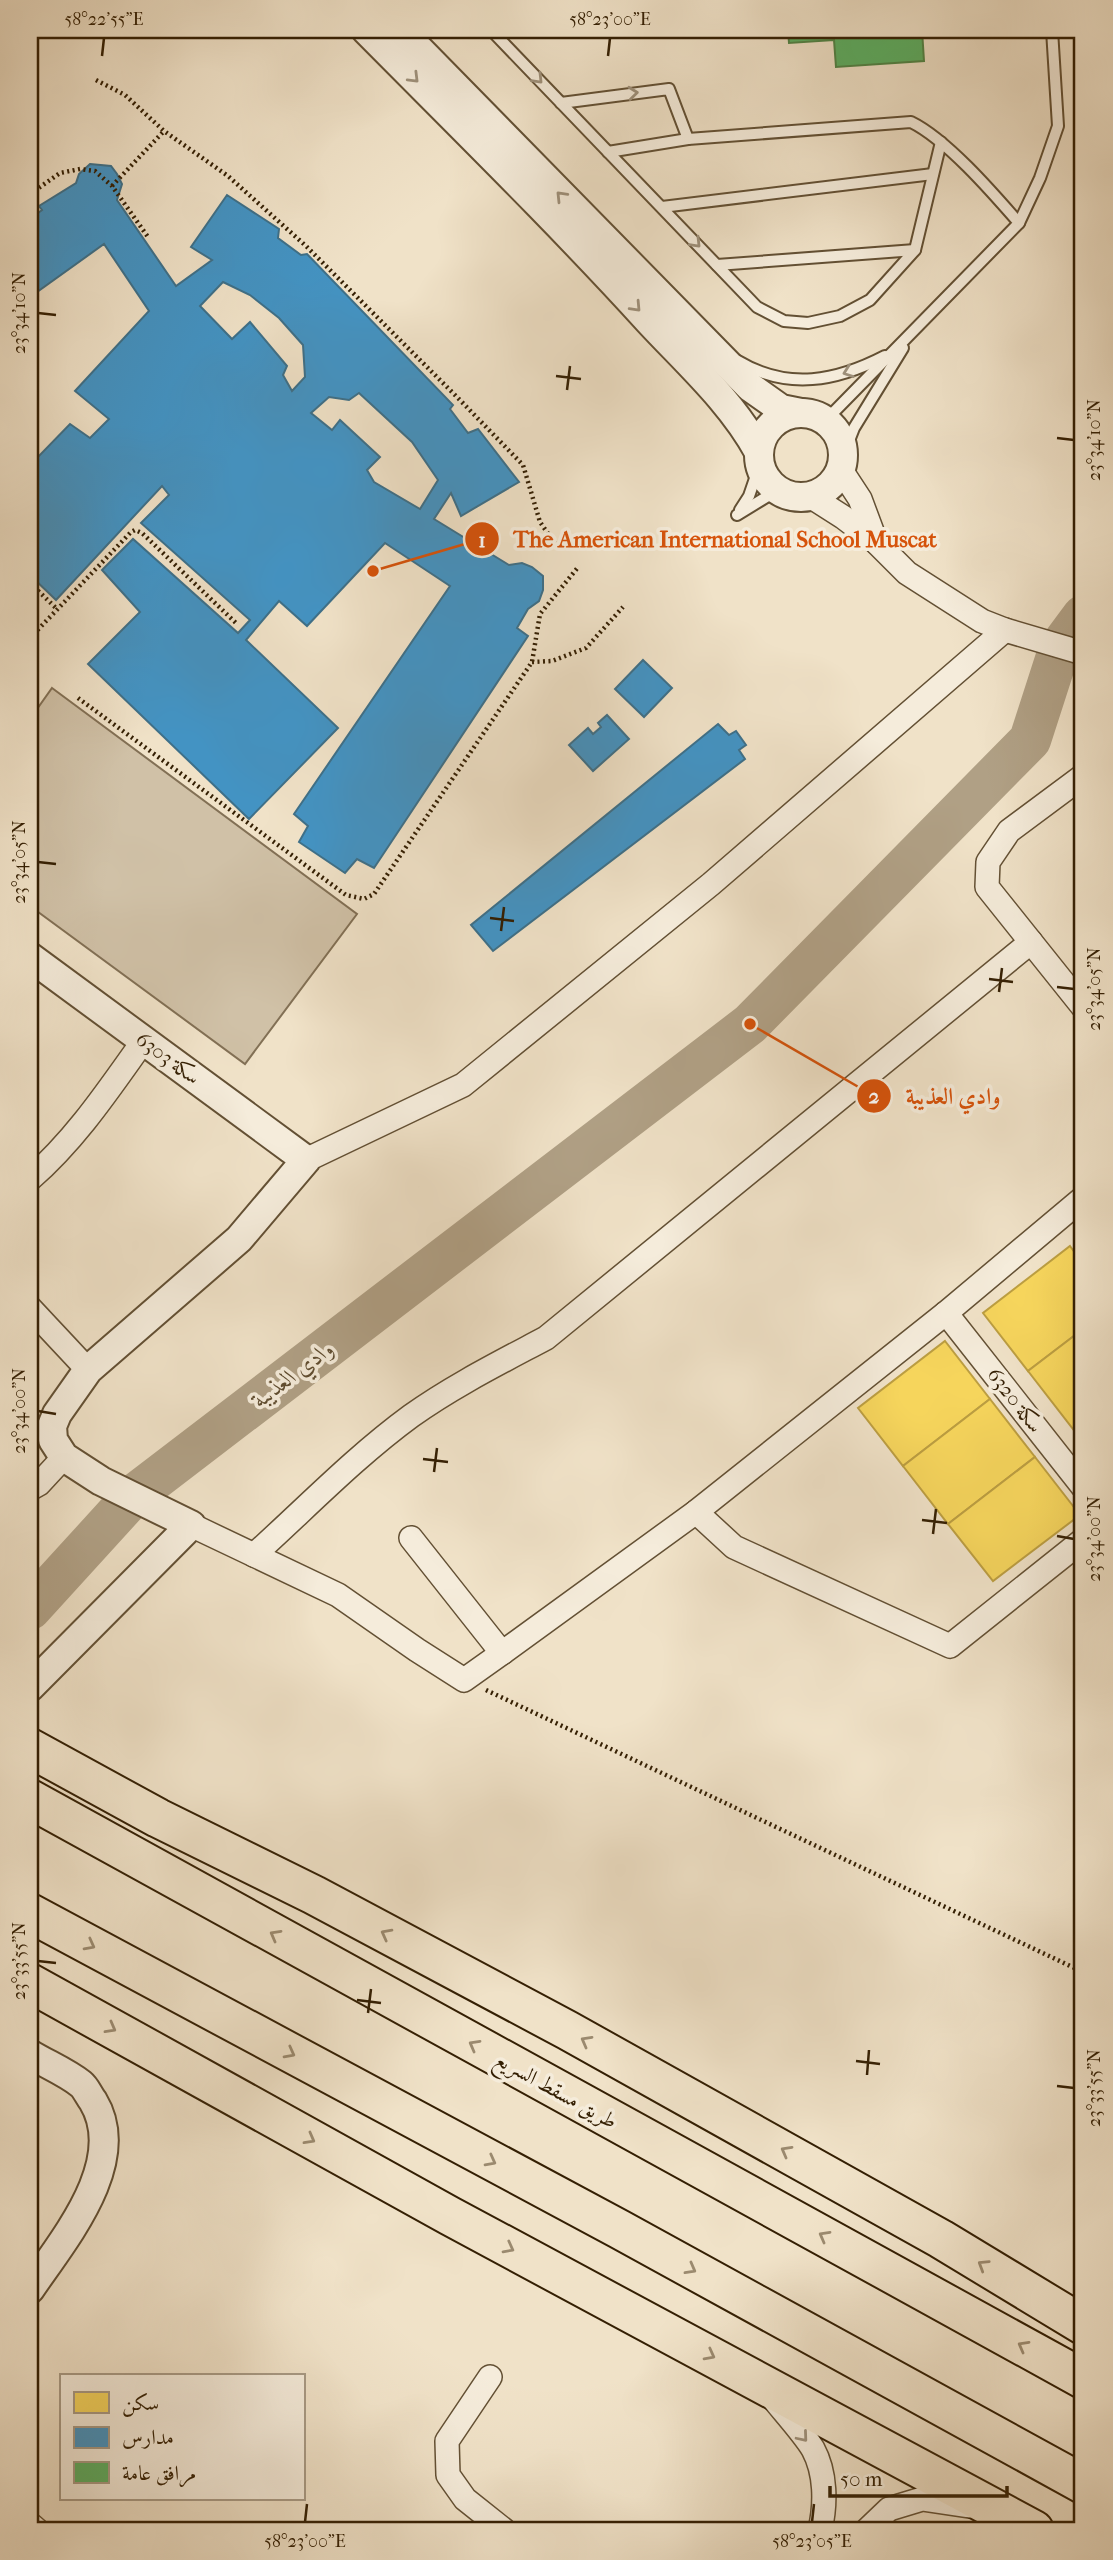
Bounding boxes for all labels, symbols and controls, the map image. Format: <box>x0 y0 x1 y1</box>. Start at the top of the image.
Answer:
text: 58°22'55"E <box>64 9 144 30</box>
text: 58°23'00"E <box>569 9 651 30</box>
one-way arrow <box>406 70 419 83</box>
one-way arrow <box>530 71 543 84</box>
one-way arrow <box>628 85 639 100</box>
one-way arrow <box>556 191 569 204</box>
one-way arrow <box>687 235 700 248</box>
text: 23°34'10"N <box>9 272 30 354</box>
one-way arrow <box>628 299 641 312</box>
one-way arrow <box>843 364 855 378</box>
text: 23°34'10"N <box>1084 399 1105 481</box>
callout: The American International School Muscat <box>464 517 951 561</box>
text: The American International School Muscat <box>512 526 938 553</box>
text: 1 <box>478 528 486 552</box>
text: 23°34'05"N <box>9 820 30 904</box>
text: 23°34'05"N <box>1084 947 1105 1031</box>
street label: سكة 6303 <box>131 1027 205 1089</box>
callout: وادي العذيبة <box>857 1074 1015 1118</box>
text: وادي العذيبة <box>906 1083 1000 1115</box>
text: 2 <box>869 1084 880 1108</box>
water label: وادي العذيبة <box>245 1335 342 1418</box>
street label: سكة 6320 <box>982 1363 1048 1437</box>
text: 23°34'00"N <box>9 1368 30 1454</box>
text: 23°34'00"N <box>1084 1496 1105 1582</box>
text: 23°33'55"N <box>9 1922 30 2000</box>
one-way arrow <box>381 1928 393 1942</box>
one-way arrow <box>269 1930 282 1943</box>
one-way arrow <box>83 1937 95 1951</box>
one-way arrow <box>104 2020 116 2033</box>
one-way arrow <box>581 2036 594 2049</box>
one-way arrow <box>469 2040 481 2053</box>
one-way arrow <box>283 2045 296 2058</box>
street label: طريق مسقط السريع <box>487 2047 621 2140</box>
text: 23°33'55"N <box>1084 2049 1105 2127</box>
one-way arrow <box>302 2130 315 2144</box>
one-way arrow <box>780 2146 793 2159</box>
one-way arrow <box>484 2152 496 2166</box>
one-way arrow <box>819 2231 831 2245</box>
one-way arrow <box>502 2240 514 2253</box>
one-way arrow <box>977 2260 990 2273</box>
one-way arrow <box>684 2261 696 2274</box>
one-way arrow <box>1018 2341 1031 2354</box>
one-way arrow <box>703 2347 715 2360</box>
legend <box>60 2374 304 2500</box>
text: سكن <box>122 2391 159 2417</box>
text: مدارس <box>122 2425 174 2449</box>
one-way arrow <box>795 2429 807 2442</box>
scale bar <box>830 2455 1006 2499</box>
text: مرافق عامة <box>122 2461 196 2488</box>
text: 50 m <box>840 2467 883 2491</box>
text: 58°23'00"E <box>264 2531 346 2552</box>
text: 58°23'05"E <box>772 2531 852 2552</box>

